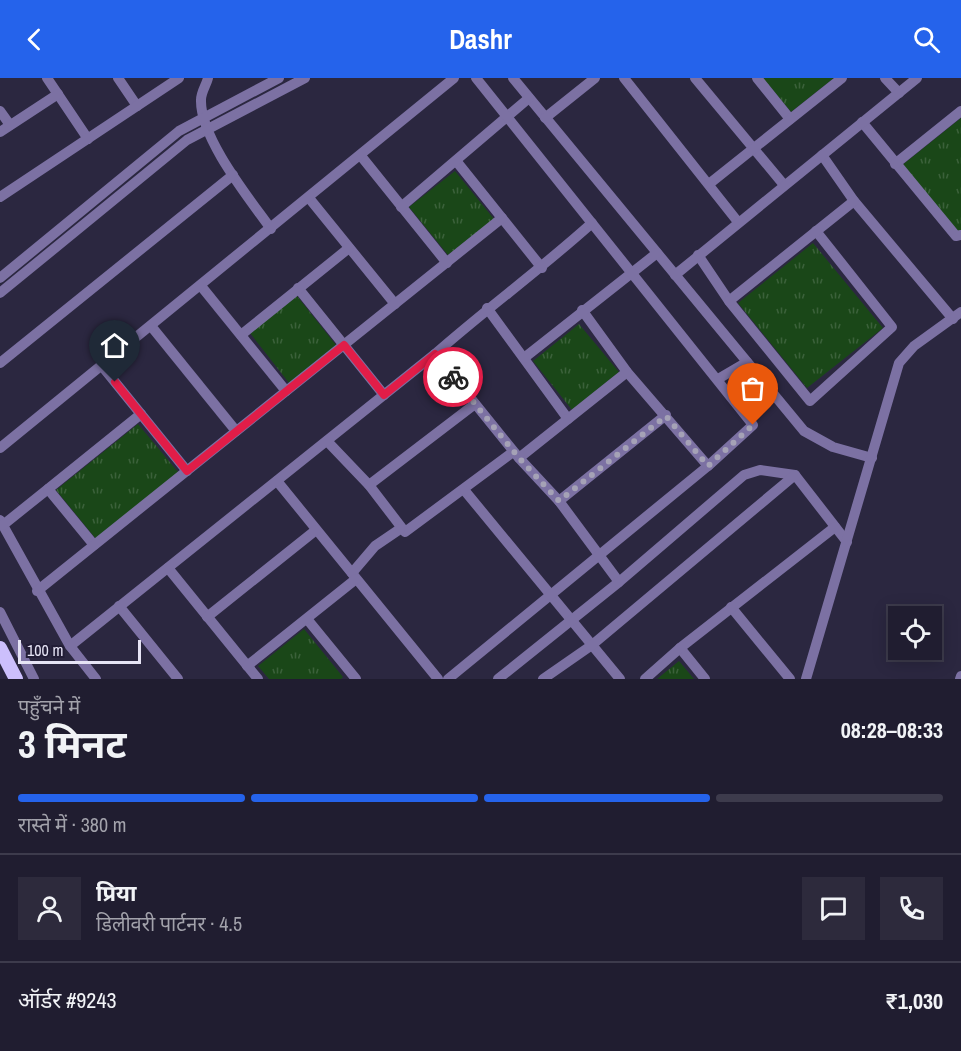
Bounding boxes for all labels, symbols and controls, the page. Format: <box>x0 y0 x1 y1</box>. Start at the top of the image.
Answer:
text: Dashr <box>449 21 512 57</box>
icon: back <box>18 23 51 56</box>
icon: search <box>910 23 943 56</box>
pin <box>89 320 140 382</box>
icon: home <box>98 329 131 362</box>
courier <box>423 347 483 407</box>
icon: bike <box>437 361 470 394</box>
pin <box>727 363 778 425</box>
icon: bag <box>736 372 769 405</box>
map controls <box>888 606 942 660</box>
button: locate <box>888 606 942 660</box>
scale bar <box>18 637 141 664</box>
text: 100 m <box>27 639 63 661</box>
text: पहुँचने में <box>18 693 80 720</box>
text: 08:28–08:33 <box>841 715 943 745</box>
text: 3 मिनट <box>18 718 127 770</box>
text: रास्ते में · 380 m <box>18 811 126 838</box>
button: person <box>18 877 81 940</box>
button: chat <box>802 877 865 940</box>
button: phone <box>880 877 943 940</box>
text: प्रिया <box>96 878 136 908</box>
text: डिलीवरी पार्टनर · 4.5 <box>96 910 242 937</box>
text: ऑर्डर #9243 <box>18 985 116 1015</box>
text: ₹1,030 <box>885 986 943 1016</box>

